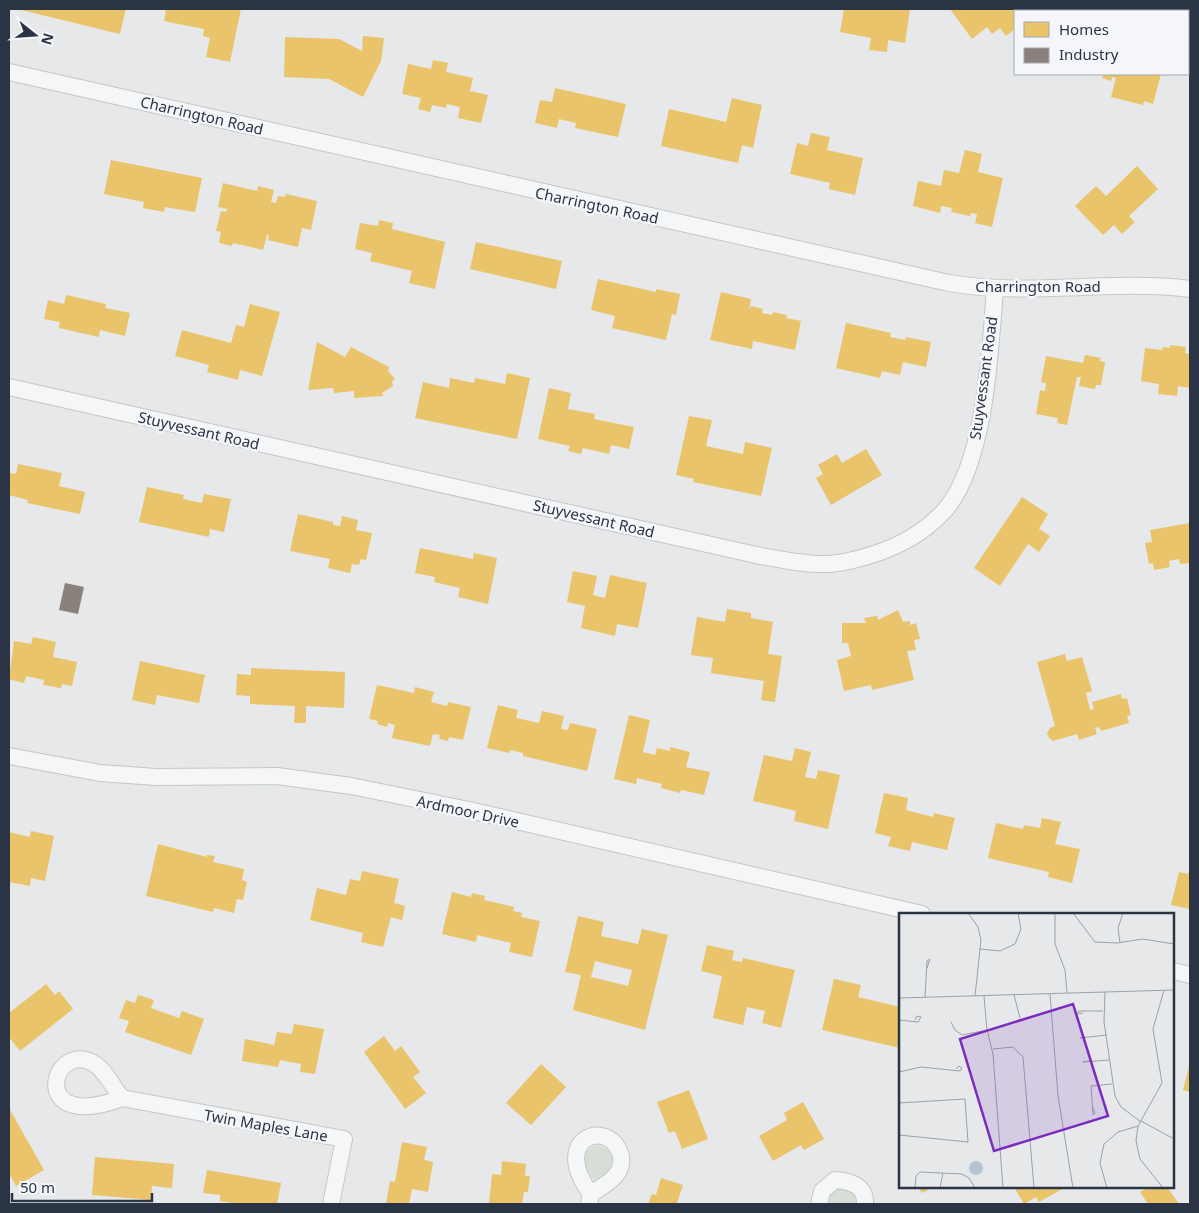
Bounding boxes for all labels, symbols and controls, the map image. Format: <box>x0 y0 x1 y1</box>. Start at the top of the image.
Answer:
north arrow <box>10 10 60 60</box>
legend <box>1014 10 1189 75</box>
text: Homes <box>1059 19 1109 39</box>
text: N <box>37 31 59 47</box>
text: Industry <box>1059 44 1119 64</box>
street label: Charrington Road <box>139 91 265 139</box>
street label: Charrington Road <box>533 182 661 228</box>
street label: Charrington Road <box>975 276 1101 296</box>
street label: Stuyvessant Road <box>964 315 1002 441</box>
street label: Stuyvessant Road <box>136 406 262 454</box>
street label: Stuyvessant Road <box>531 494 657 542</box>
street label: Ardmoor Drive <box>415 790 521 832</box>
inset map <box>899 913 1174 1188</box>
street label: Twin Maples Lane <box>202 1104 330 1146</box>
scale bar <box>12 1170 152 1202</box>
text: 50 m <box>20 1177 55 1197</box>

